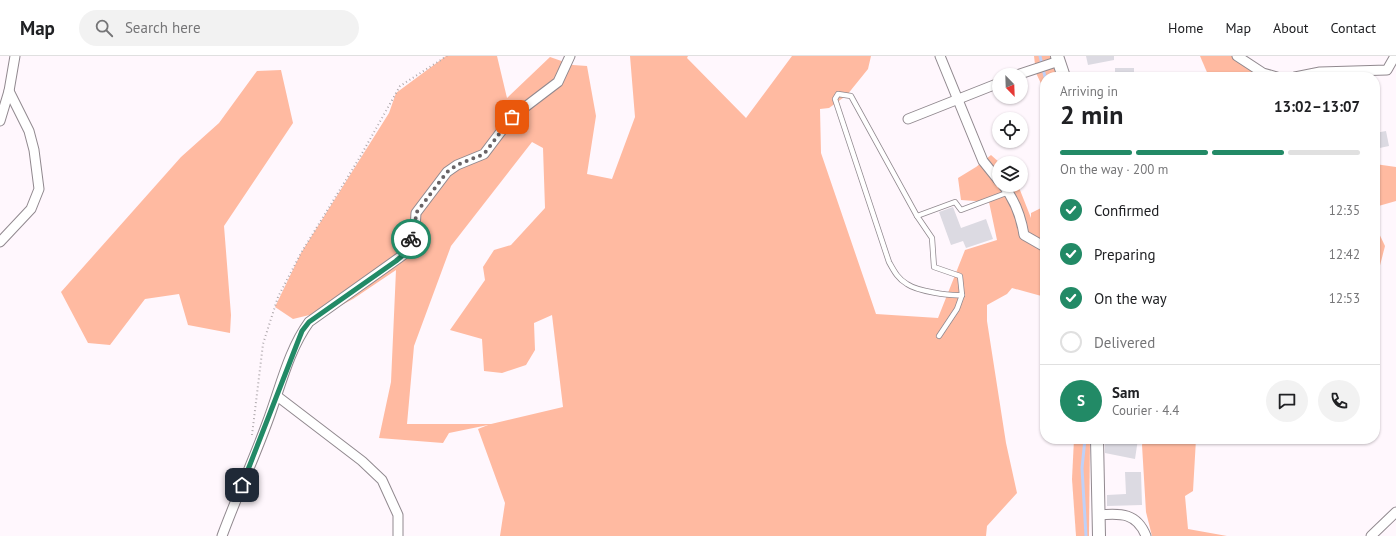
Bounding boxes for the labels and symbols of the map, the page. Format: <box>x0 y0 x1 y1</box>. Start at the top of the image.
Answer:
north arrow <box>992 68 1028 104</box>
pin <box>495 100 529 134</box>
courier <box>391 219 431 259</box>
pin <box>225 468 259 502</box>

